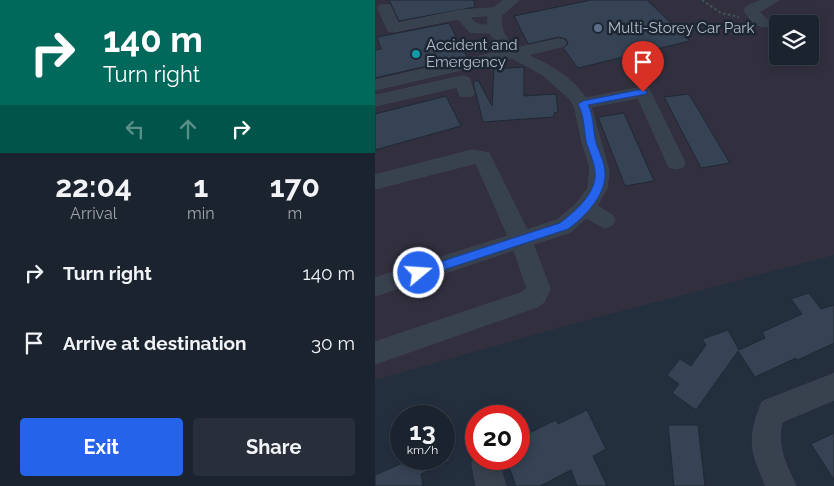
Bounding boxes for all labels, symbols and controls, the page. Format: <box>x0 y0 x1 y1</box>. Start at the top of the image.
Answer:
map controls <box>769 15 819 65</box>
button: layers <box>769 15 819 65</box>
text: 140 m <box>103 19 203 60</box>
place label: Multi-Storey Car Park <box>608 19 755 37</box>
icon: right <box>20 20 85 85</box>
marker: Multi-Storey Car Park <box>592 22 604 34</box>
place label: Accident and Emergency <box>426 36 517 71</box>
pin <box>622 41 664 92</box>
marker: Accident and Emergency <box>410 48 422 60</box>
icon: arrive <box>629 48 657 76</box>
text: Turn right <box>103 61 200 87</box>
icon: left <box>121 115 149 143</box>
icon: ahead <box>174 115 202 143</box>
icon: right <box>227 115 255 143</box>
text: 22:04 <box>55 169 132 204</box>
text: 1 <box>193 169 208 204</box>
text: 170 <box>270 169 320 204</box>
text: Arrival <box>70 204 117 223</box>
text: min <box>187 204 215 223</box>
text: m <box>287 204 302 223</box>
position arrow <box>392 246 444 298</box>
icon: right <box>20 259 48 287</box>
text: Turn right <box>63 262 152 284</box>
text: 140 m <box>303 262 355 284</box>
icon: arrive <box>20 329 48 357</box>
text: Arrive at destination <box>63 332 247 354</box>
text: 30 m <box>311 332 355 354</box>
speed limit sign: 20 <box>465 405 530 470</box>
text: 13 <box>409 416 436 446</box>
button: Exit <box>20 418 183 476</box>
button: Share <box>193 418 355 476</box>
text: km/h <box>407 443 438 457</box>

